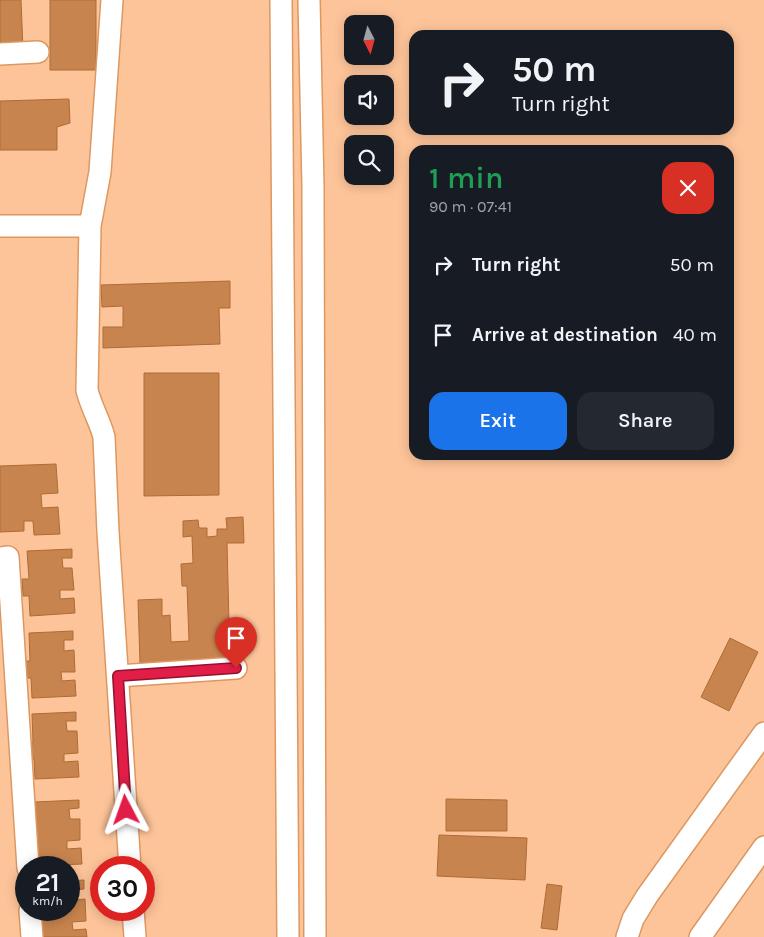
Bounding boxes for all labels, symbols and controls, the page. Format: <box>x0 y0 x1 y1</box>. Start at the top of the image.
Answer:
north arrow <box>344 15 394 65</box>
map controls <box>344 15 394 185</box>
text: 50 m <box>512 49 597 90</box>
icon: right <box>429 50 494 115</box>
button: sound <box>344 75 394 125</box>
text: Turn right <box>512 91 610 117</box>
button: search <box>344 135 394 185</box>
text: 1 min <box>429 160 503 196</box>
button: close <box>662 162 714 214</box>
text: 90 m · 07:41 <box>429 197 512 216</box>
icon: right <box>429 251 457 279</box>
text: Turn right <box>472 254 561 276</box>
text: 50 m <box>670 254 714 276</box>
icon: arrive <box>429 321 457 349</box>
text: Arrive at destination <box>472 324 658 346</box>
text: 40 m <box>673 324 717 346</box>
button: Exit <box>429 392 567 450</box>
button: Share <box>577 392 714 450</box>
pin <box>215 617 257 668</box>
icon: arrive <box>222 624 250 652</box>
position arrow <box>99 783 151 835</box>
speed limit sign: 30 <box>90 856 155 921</box>
text: 21 <box>35 868 60 897</box>
text: km/h <box>32 894 63 908</box>

